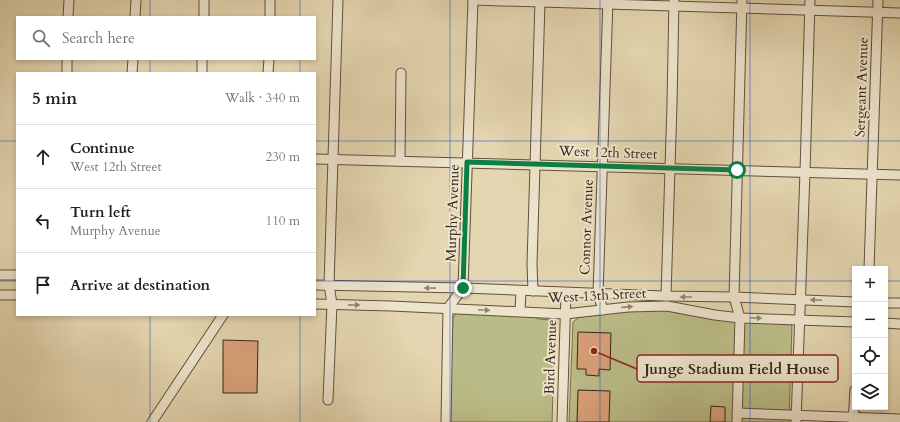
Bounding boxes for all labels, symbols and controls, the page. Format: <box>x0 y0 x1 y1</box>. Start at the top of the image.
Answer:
search box <box>16 16 316 60</box>
icon: search <box>30 27 52 49</box>
text: Search here <box>62 28 135 48</box>
street label: Sergeant Avenue <box>850 37 873 137</box>
text: 5 min <box>32 87 77 110</box>
text: Walk · 340 m <box>225 89 300 107</box>
text: Continue <box>70 138 135 158</box>
street label: West 12th Street <box>557 141 658 164</box>
icon: ahead <box>32 146 54 168</box>
text: 230 m <box>266 148 300 166</box>
text: West 12th Street <box>70 158 162 176</box>
route start <box>728 161 746 179</box>
street label: Murphy Avenue <box>441 164 464 262</box>
street label: Connor Avenue <box>575 179 598 275</box>
text: Turn left <box>70 202 131 222</box>
icon: left <box>32 210 54 232</box>
text: 110 m <box>266 212 300 230</box>
text: Murphy Avenue <box>70 222 161 240</box>
map controls <box>852 266 888 410</box>
button: + <box>852 266 888 302</box>
icon: arrive <box>32 274 54 296</box>
text: Arrive at destination <box>70 275 210 295</box>
route end <box>454 279 472 297</box>
street label: West 13th Street <box>546 283 647 308</box>
one-way arrow <box>423 285 436 291</box>
one-way arrow <box>680 293 692 300</box>
one-way arrow <box>809 297 822 303</box>
one-way arrow <box>348 302 361 308</box>
button: − <box>852 302 888 338</box>
one-way arrow <box>621 304 633 311</box>
one-way arrow <box>478 306 490 313</box>
one-way arrow <box>750 315 762 322</box>
street label: Bird Avenue <box>540 319 561 395</box>
button: locate <box>852 338 888 374</box>
callout: Junge Stadium Field House <box>637 355 838 382</box>
text: Junge Stadium Field House <box>642 359 830 379</box>
button: layers <box>852 374 888 410</box>

